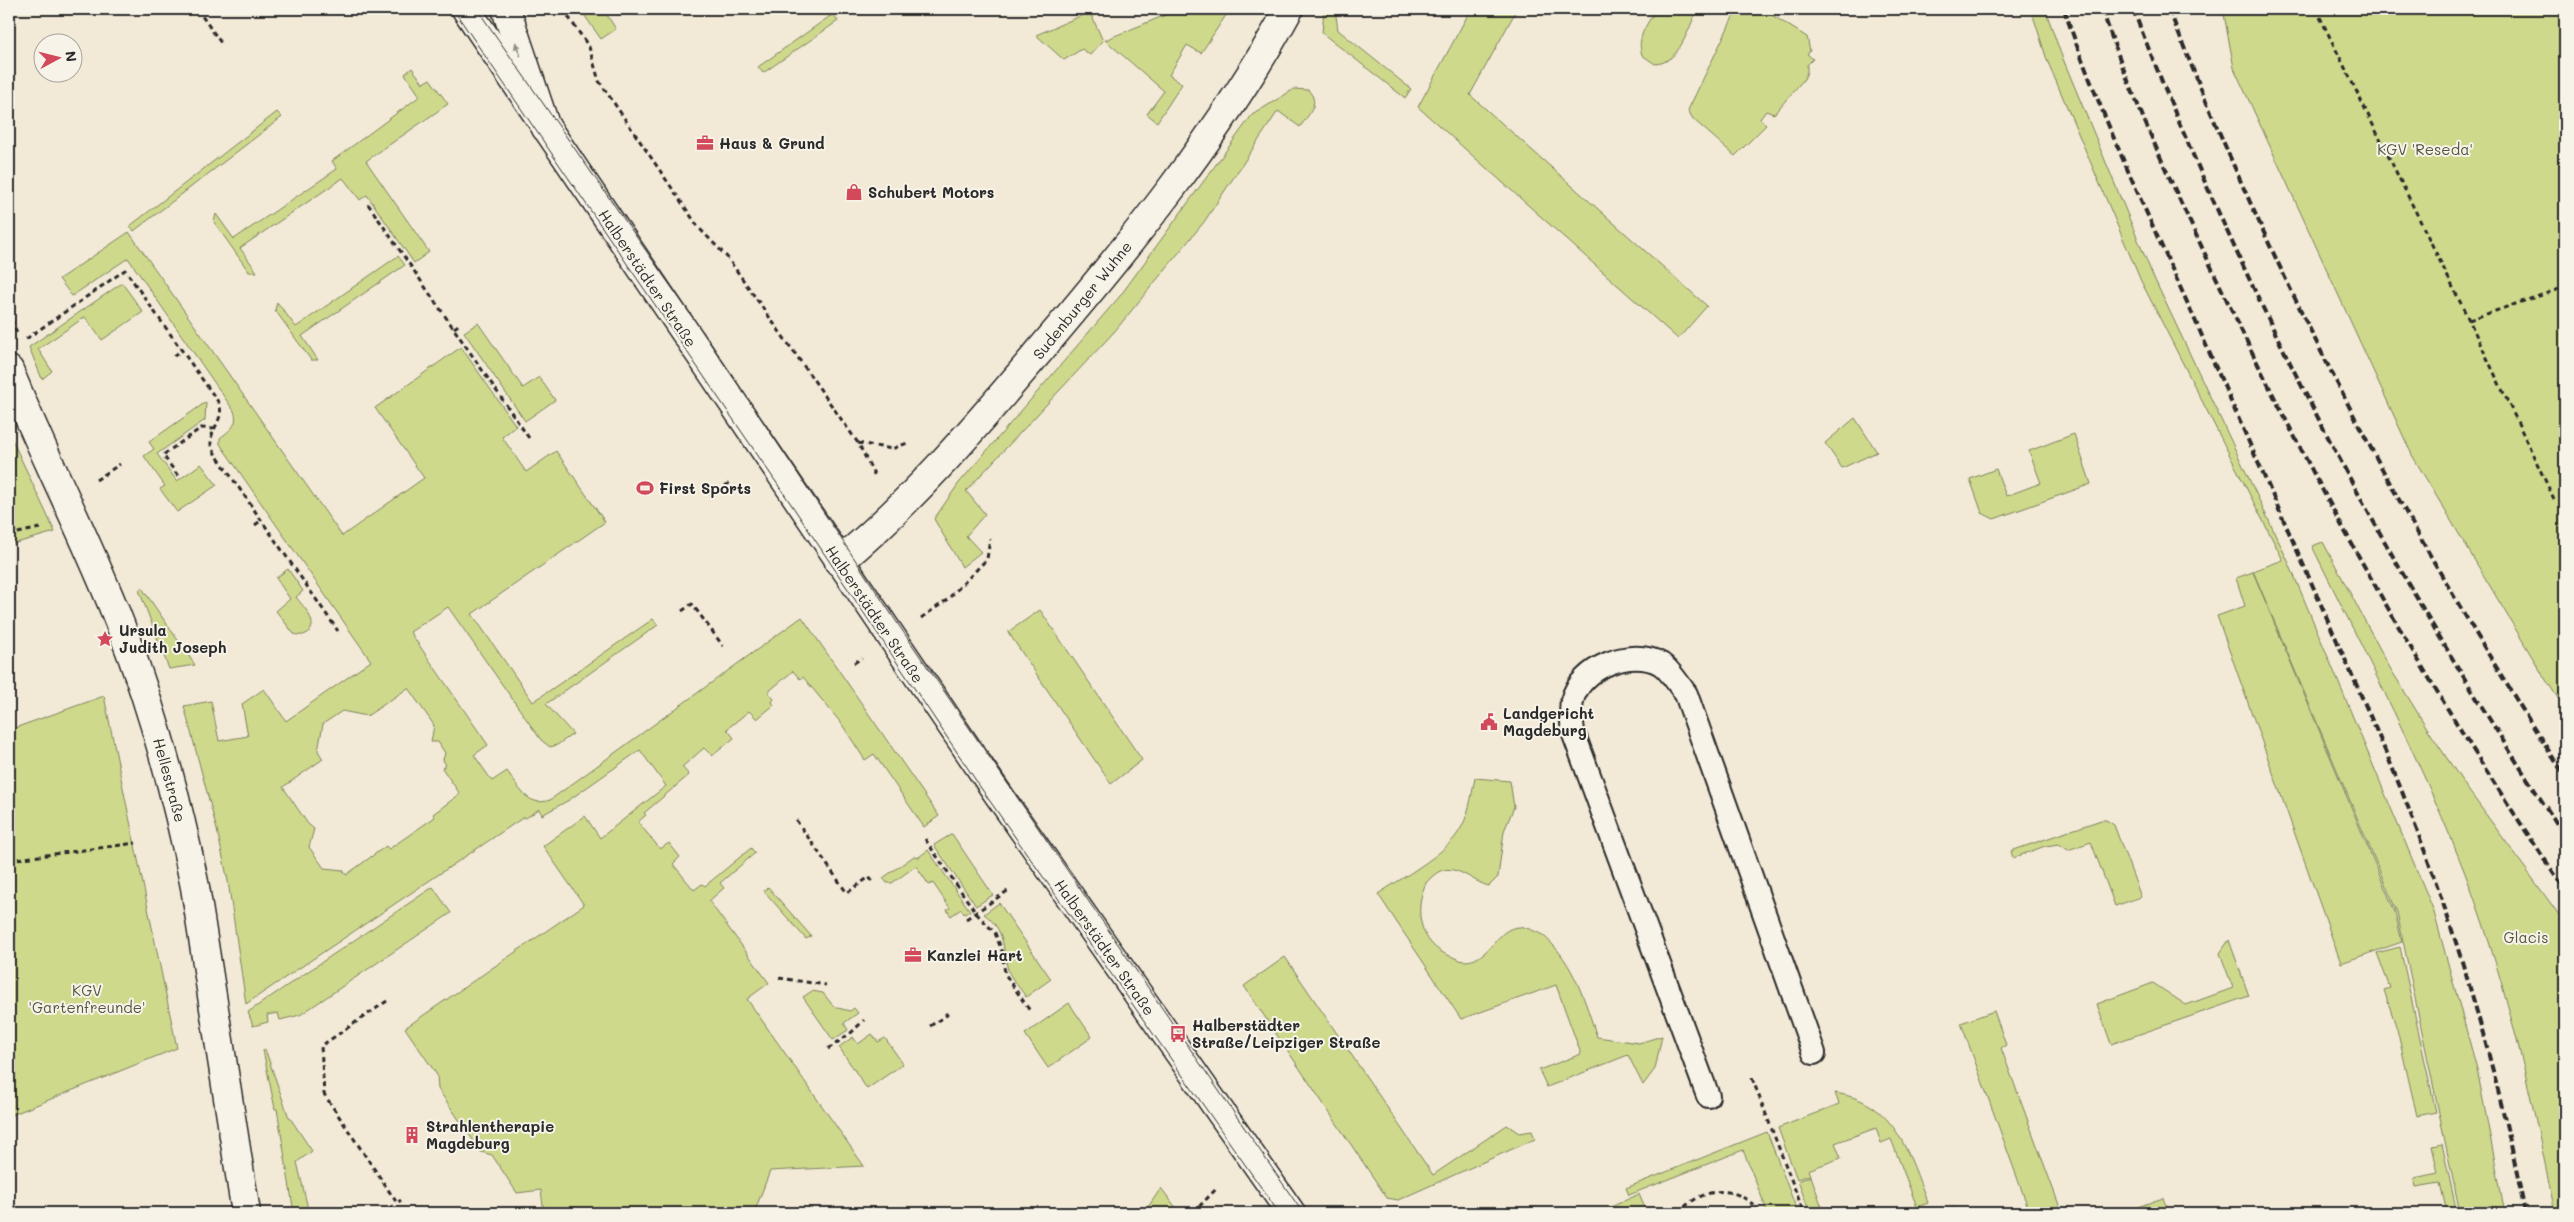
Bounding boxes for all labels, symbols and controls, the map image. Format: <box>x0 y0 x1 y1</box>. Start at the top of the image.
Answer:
north arrow <box>32 32 82 82</box>
one-way arrow <box>514 41 522 56</box>
text: N <box>61 50 81 63</box>
office icon: Haus & Grund <box>695 133 715 153</box>
place label: Haus & Grund <box>719 133 825 153</box>
park label: KGV 'Reseda' <box>2377 139 2473 159</box>
shop icon: Schubert Motors <box>844 182 864 202</box>
place label: Schubert Motors <box>868 182 994 202</box>
street label: Halberstädter Straße <box>594 205 702 351</box>
street label: Sudenburger Wuhne <box>1028 237 1136 363</box>
sports icon: First Sports <box>635 478 655 498</box>
place label: First Sports <box>659 478 751 498</box>
street label: Halberstädter Straße <box>821 541 929 687</box>
place label: Ursula Judith Joseph <box>119 620 227 657</box>
place icon: Ursula Judith Joseph <box>95 629 115 649</box>
place label: Landgericht Magdeburg <box>1503 703 1594 740</box>
public building icon: Landgericht Magdeburg <box>1479 712 1499 732</box>
street label: Hellestraße <box>149 736 191 824</box>
street label: Halberstädter Straße <box>1050 875 1160 1019</box>
park label: Glacis <box>2504 927 2548 947</box>
office icon: Kanzlei Hart <box>903 945 923 965</box>
place label: Kanzlei Hart <box>927 945 1023 965</box>
park label: KGV 'Gartenfreunde' <box>29 980 145 1017</box>
place label: Halberstädter Straße/Leipziger Straße <box>1192 1015 1380 1052</box>
bus stop icon: Halberstädter Straße/Leipziger Straße <box>1168 1024 1188 1044</box>
place label: Strahlentherapie Magdeburg <box>426 1116 554 1153</box>
building icon: Strahlentherapie Magdeburg <box>402 1125 422 1145</box>

